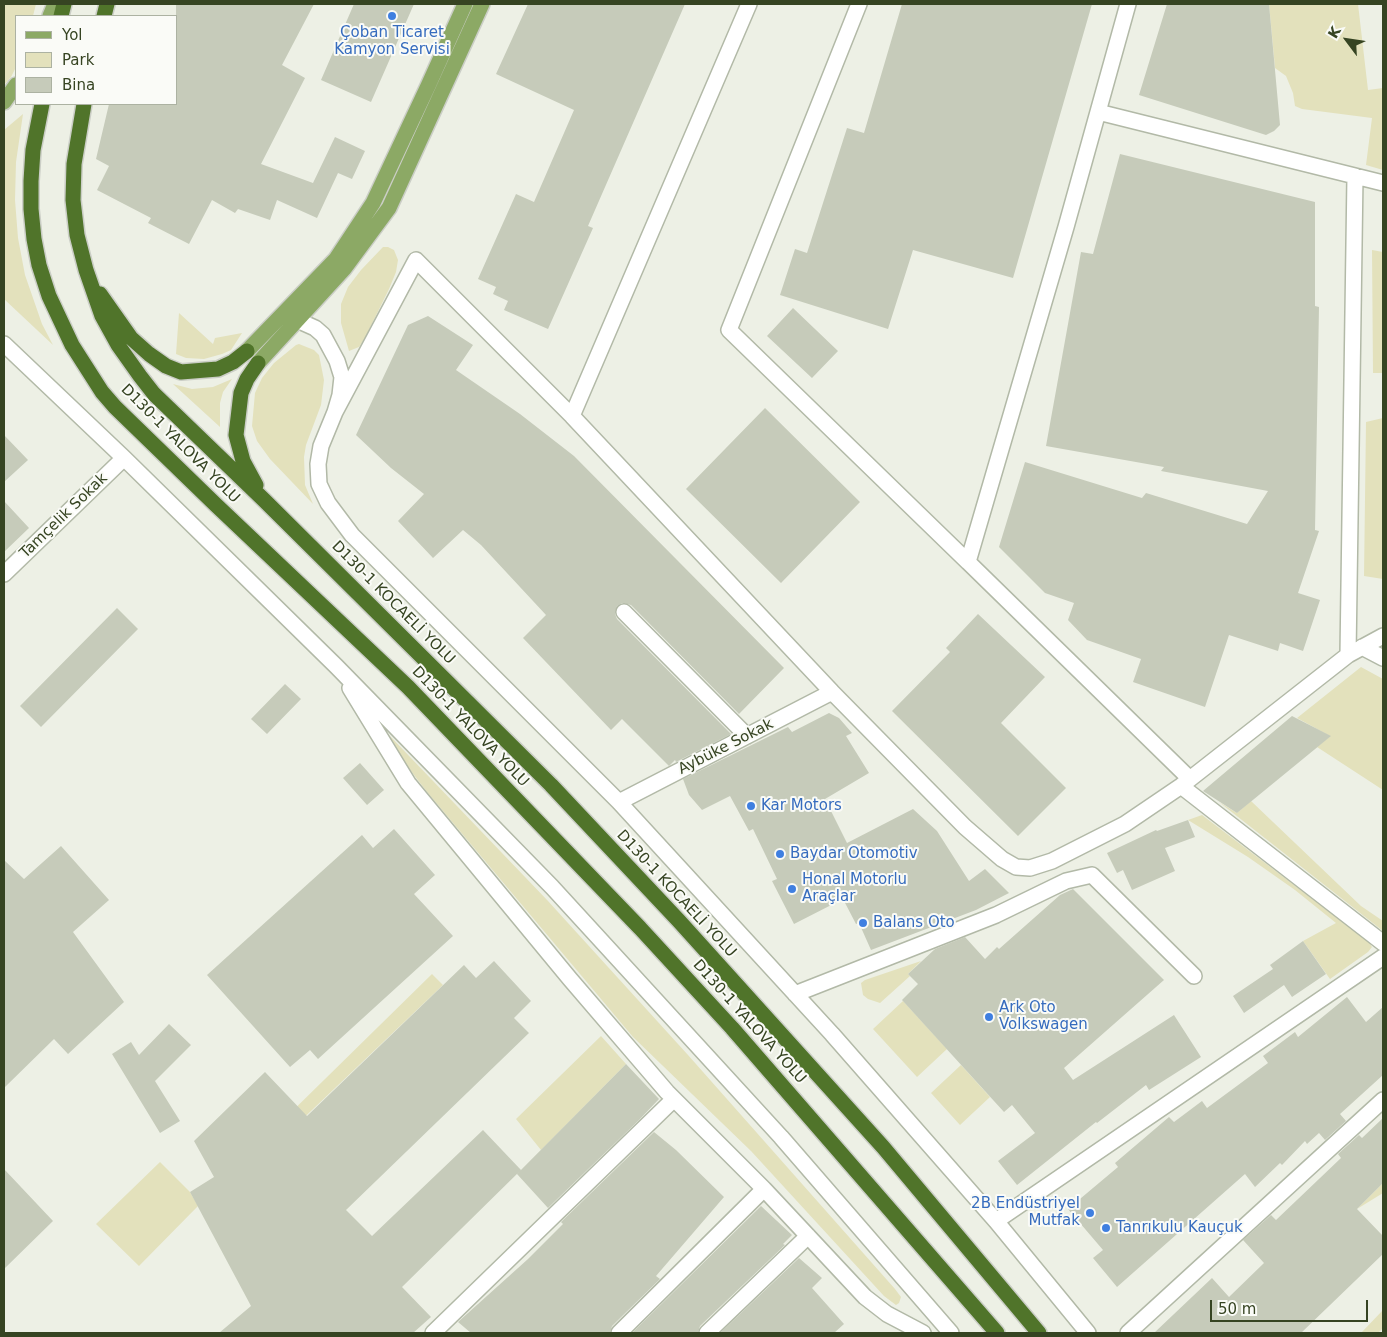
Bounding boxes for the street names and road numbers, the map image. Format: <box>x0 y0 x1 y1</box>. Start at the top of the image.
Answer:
street label: D130-1 YALOVA YOLU <box>117 381 243 507</box>
street label: Tamçelik Sokak <box>16 470 112 562</box>
street label: D130-1 KOCAELİ YOLU <box>328 538 458 668</box>
street label: D130-1 YALOVA YOLU <box>408 663 532 791</box>
street label: Aybüke Sokak <box>675 715 777 779</box>
street label: D130-1 KOCAELİ YOLU <box>612 827 740 961</box>
street label: D130-1 YALOVA YOLU <box>689 956 809 1088</box>

